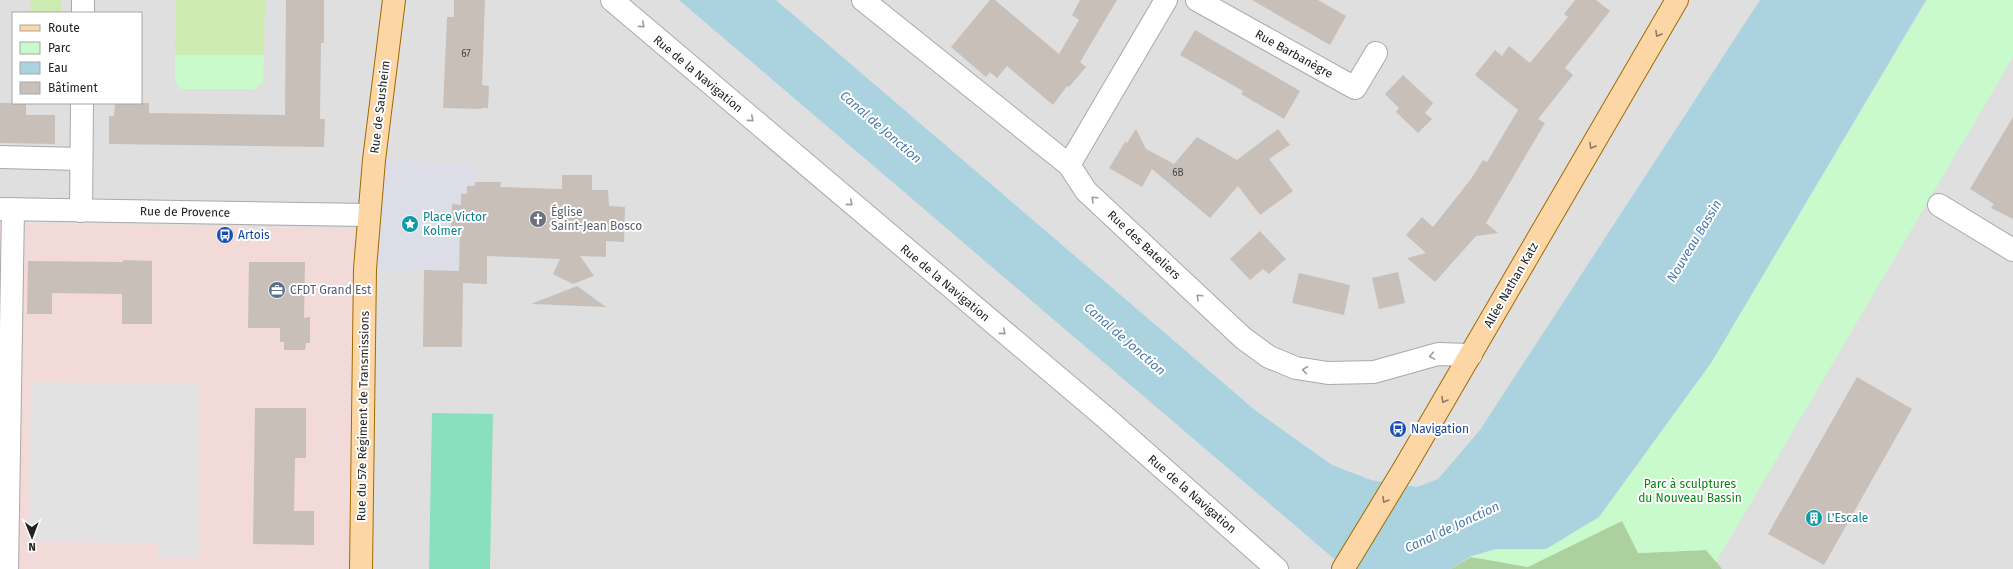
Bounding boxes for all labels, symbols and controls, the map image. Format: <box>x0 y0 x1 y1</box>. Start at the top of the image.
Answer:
legend <box>12 12 142 104</box>
text: Route <box>48 21 80 35</box>
one-way arrow <box>637 21 644 28</box>
street label: Rue Barbanègre <box>1253 27 1335 81</box>
one-way arrow <box>1655 30 1662 37</box>
street label: Rue de la Navigation <box>651 33 745 115</box>
text: Parc <box>48 41 71 55</box>
house number: 67 <box>461 48 471 60</box>
street label: Rue de Sausheim <box>367 60 393 154</box>
text: Eau <box>48 61 68 75</box>
text: Bâtiment <box>48 81 98 95</box>
water label: Canal de Jonction <box>837 88 925 166</box>
one-way arrow <box>746 114 754 121</box>
one-way arrow <box>1590 142 1597 149</box>
house number: 6B <box>1172 167 1184 179</box>
one-way arrow <box>1091 196 1099 204</box>
water label: Nouveau Bassin <box>1664 197 1724 285</box>
one-way arrow <box>845 198 853 206</box>
street label: Rue de Provence <box>140 204 230 220</box>
place label: Église Saint-Jean Bosco <box>551 204 642 233</box>
street label: Rue des Bateliers <box>1105 208 1184 283</box>
church icon: Église Saint-Jean Bosco <box>528 209 548 229</box>
place label: Place Victor Kolmer <box>423 210 487 238</box>
place icon: Place Victor Kolmer <box>400 214 420 234</box>
bus stop icon: Artois <box>215 225 235 245</box>
place label: Artois <box>238 228 270 242</box>
street label: Allée Nathan Katz <box>1481 240 1541 330</box>
street label: Rue de la Navigation <box>898 242 992 324</box>
office icon: CFDT Grand Est <box>267 280 287 300</box>
place label: CFDT Grand Est <box>290 283 372 297</box>
one-way arrow <box>1196 294 1204 302</box>
water label: Canal de Jonction <box>1081 300 1169 378</box>
street label: Rue du 57e Régiment de Transmissions <box>354 310 372 521</box>
one-way arrow <box>999 327 1006 334</box>
one-way arrow <box>1429 351 1435 359</box>
one-way arrow <box>1302 366 1308 375</box>
one-way arrow <box>1442 396 1449 403</box>
bus stop icon: Navigation <box>1388 419 1408 439</box>
place label: Navigation <box>1411 422 1469 436</box>
street label: Rue de la Navigation <box>1145 452 1239 536</box>
park label: Parc à sculptures du Nouveau Bassin <box>1638 477 1742 505</box>
one-way arrow <box>1382 496 1390 503</box>
water label: Canal de Jonction <box>1402 499 1502 555</box>
building icon: L'Escale <box>1804 508 1824 528</box>
place label: L'Escale <box>1827 511 1868 525</box>
north arrow <box>12 517 52 557</box>
text: N <box>28 540 36 553</box>

